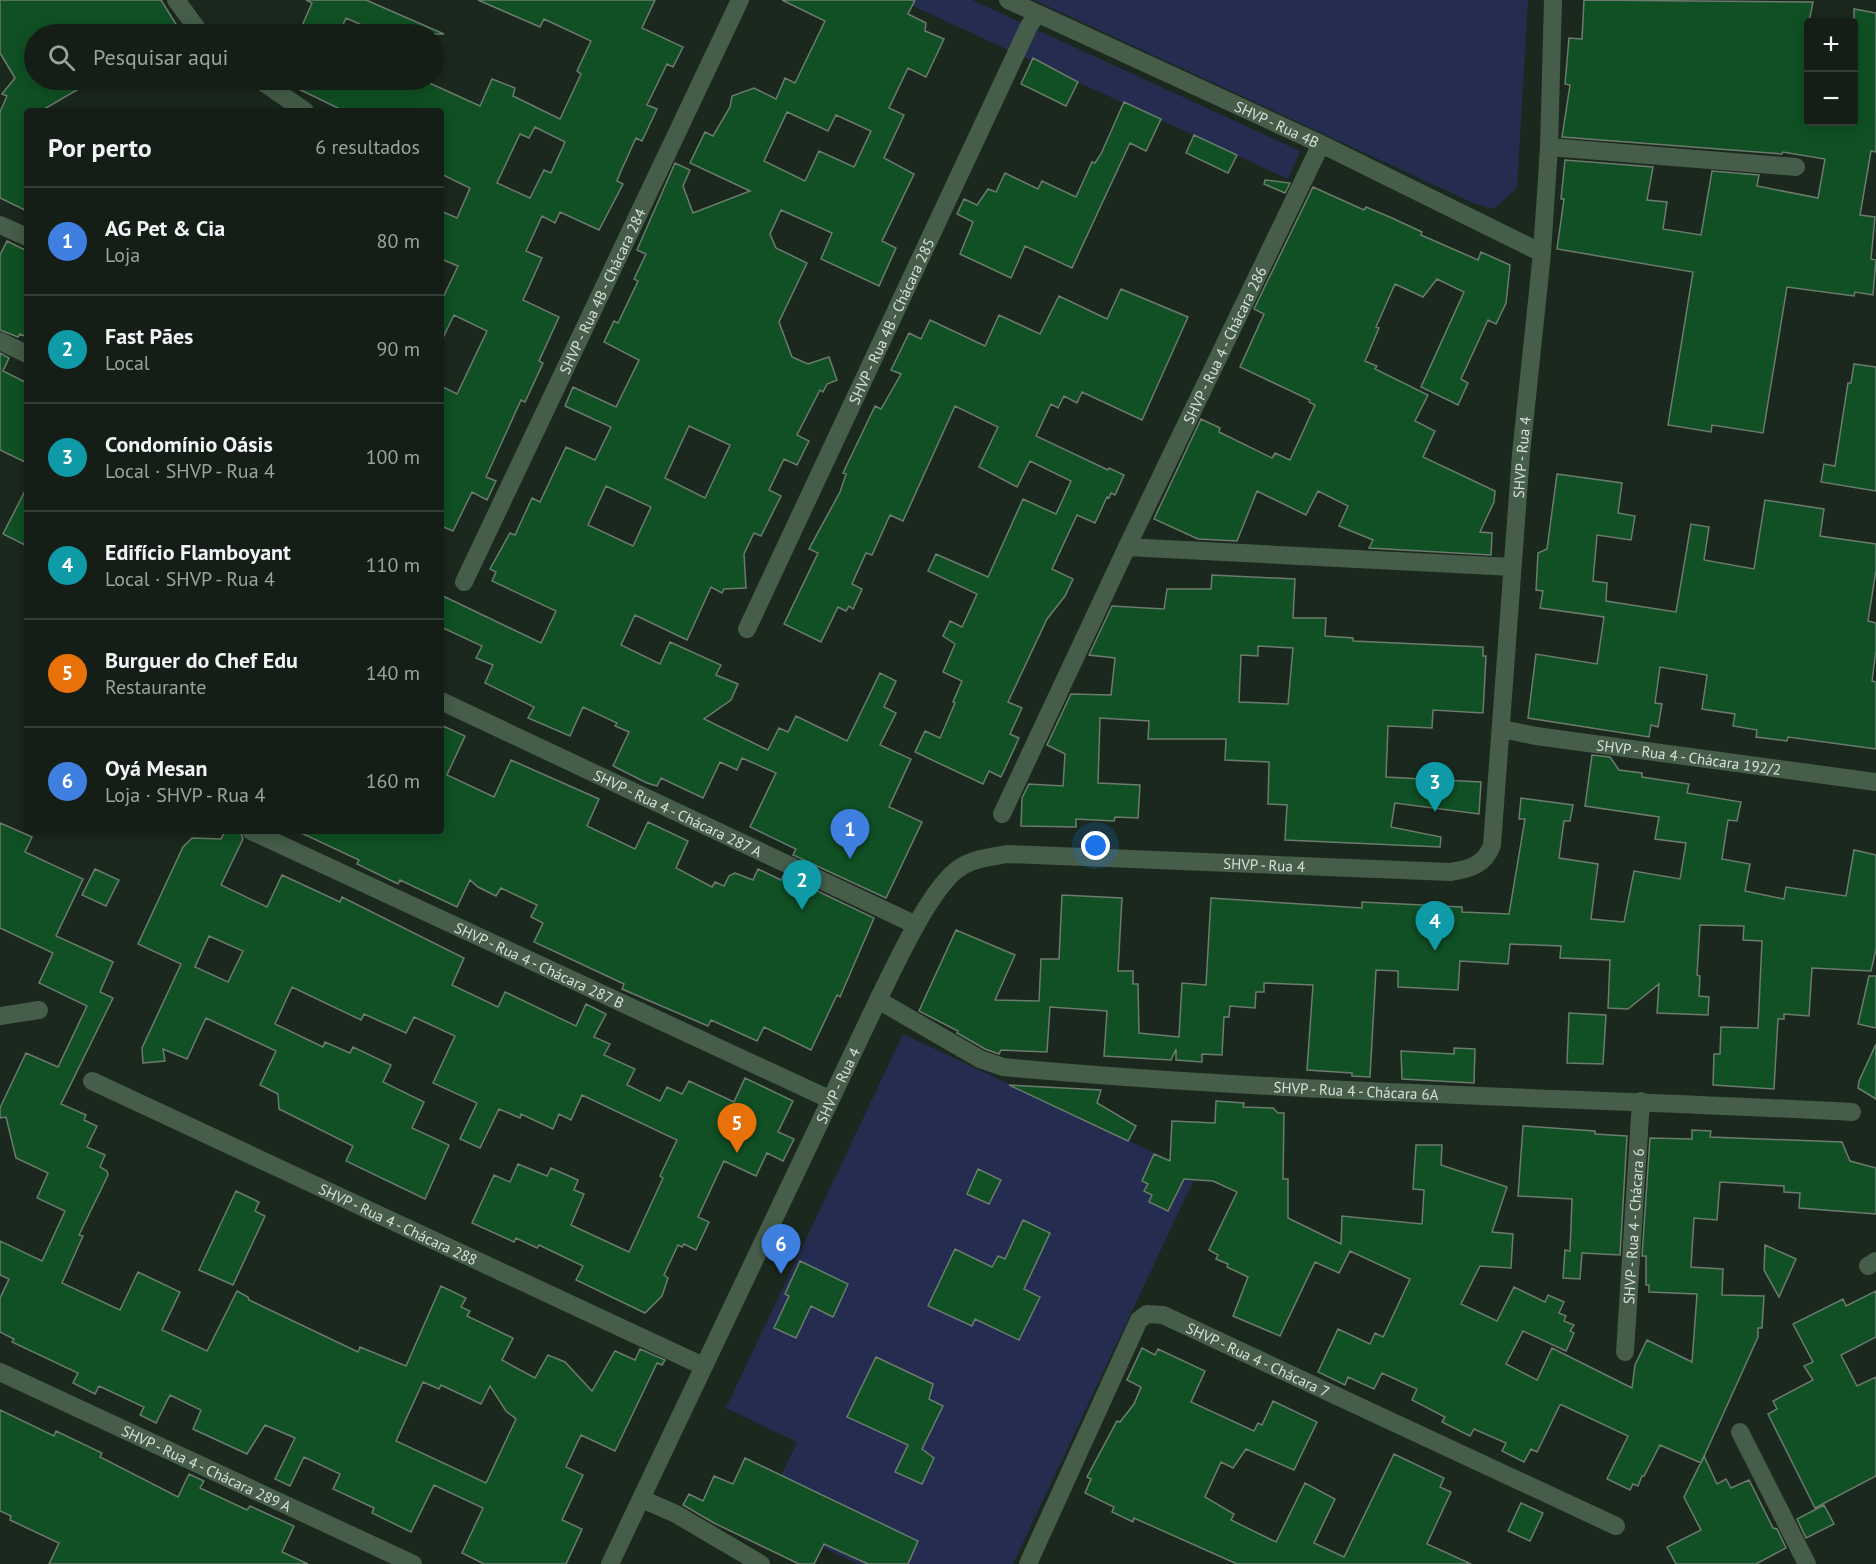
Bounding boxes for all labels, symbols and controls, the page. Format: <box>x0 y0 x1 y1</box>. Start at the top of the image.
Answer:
map controls <box>1804 18 1858 126</box>
button: + <box>1804 18 1858 72</box>
search box <box>24 24 444 90</box>
icon: search <box>45 41 78 74</box>
text: Pesquisar aqui <box>93 43 229 71</box>
button: − <box>1804 72 1858 126</box>
street label: SHVP - Rua 4B <box>1232 96 1322 151</box>
text: Por perto <box>48 131 152 164</box>
text: 6 resultados <box>315 134 420 160</box>
street label: SHVP - Rua 4B - Chácara 284 <box>555 205 649 377</box>
text: AG Pet & Cia <box>105 214 225 242</box>
text: 1 <box>62 228 73 254</box>
text: 80 m <box>377 228 420 254</box>
street label: SHVP - Rua 4B - Chácara 285 <box>844 235 938 407</box>
text: Loja <box>105 242 140 268</box>
street label: SHVP - Rua 4 - Chácara 286 <box>1178 263 1270 427</box>
text: Fast Pães <box>105 322 193 350</box>
text: 2 <box>62 336 73 362</box>
text: 90 m <box>377 336 420 362</box>
text: Local <box>105 350 150 376</box>
street label: SHVP - Rua 4 <box>1508 415 1534 499</box>
text: Condomínio Oásis <box>105 430 273 458</box>
text: 3 <box>62 444 73 470</box>
text: 100 m <box>366 444 420 470</box>
text: Local · SHVP - Rua 4 <box>105 458 275 484</box>
text: Edifício Flamboyant <box>105 538 291 566</box>
text: 4 <box>62 552 73 578</box>
text: 110 m <box>366 552 420 578</box>
text: Local · SHVP - Rua 4 <box>105 566 275 592</box>
text: Burguer do Chef Edu <box>105 646 298 674</box>
text: 5 <box>62 660 73 686</box>
text: 140 m <box>366 660 420 686</box>
text: Restaurante <box>105 674 206 700</box>
street label: SHVP - Rua 4 - Chácara 192/2 <box>1595 735 1782 779</box>
text: Oyá Mesan <box>105 754 208 782</box>
pin: 3 <box>1416 762 1454 812</box>
street label: SHVP - Rua 4 - Chácara 287 A <box>591 765 765 861</box>
text: 6 <box>62 768 73 794</box>
text: 160 m <box>366 768 420 794</box>
text: Loja · SHVP - Rua 4 <box>105 782 265 808</box>
pin: 1 <box>830 810 870 859</box>
your location <box>1081 831 1110 860</box>
street label: SHVP - Rua 4 <box>1223 853 1305 876</box>
pin: 2 <box>782 860 822 910</box>
pin: 4 <box>1416 902 1454 951</box>
street label: SHVP - Rua 4 - Chácara 287 B <box>452 917 627 1012</box>
street label: SHVP - Rua 4 <box>811 1044 864 1126</box>
street label: SHVP - Rua 4 - Chácara 6A <box>1273 1077 1439 1104</box>
pin: 5 <box>718 1104 756 1153</box>
street label: SHVP - Rua 4 - Chácara 6 <box>1619 1148 1647 1305</box>
street label: SHVP - Rua 4 - Chácara 288 <box>316 1179 481 1269</box>
pin: 6 <box>762 1224 800 1274</box>
street label: SHVP - Rua 4 - Chácara 7 <box>1183 1318 1333 1401</box>
street label: SHVP - Rua 4 - Chácara 289 A <box>119 1421 295 1516</box>

